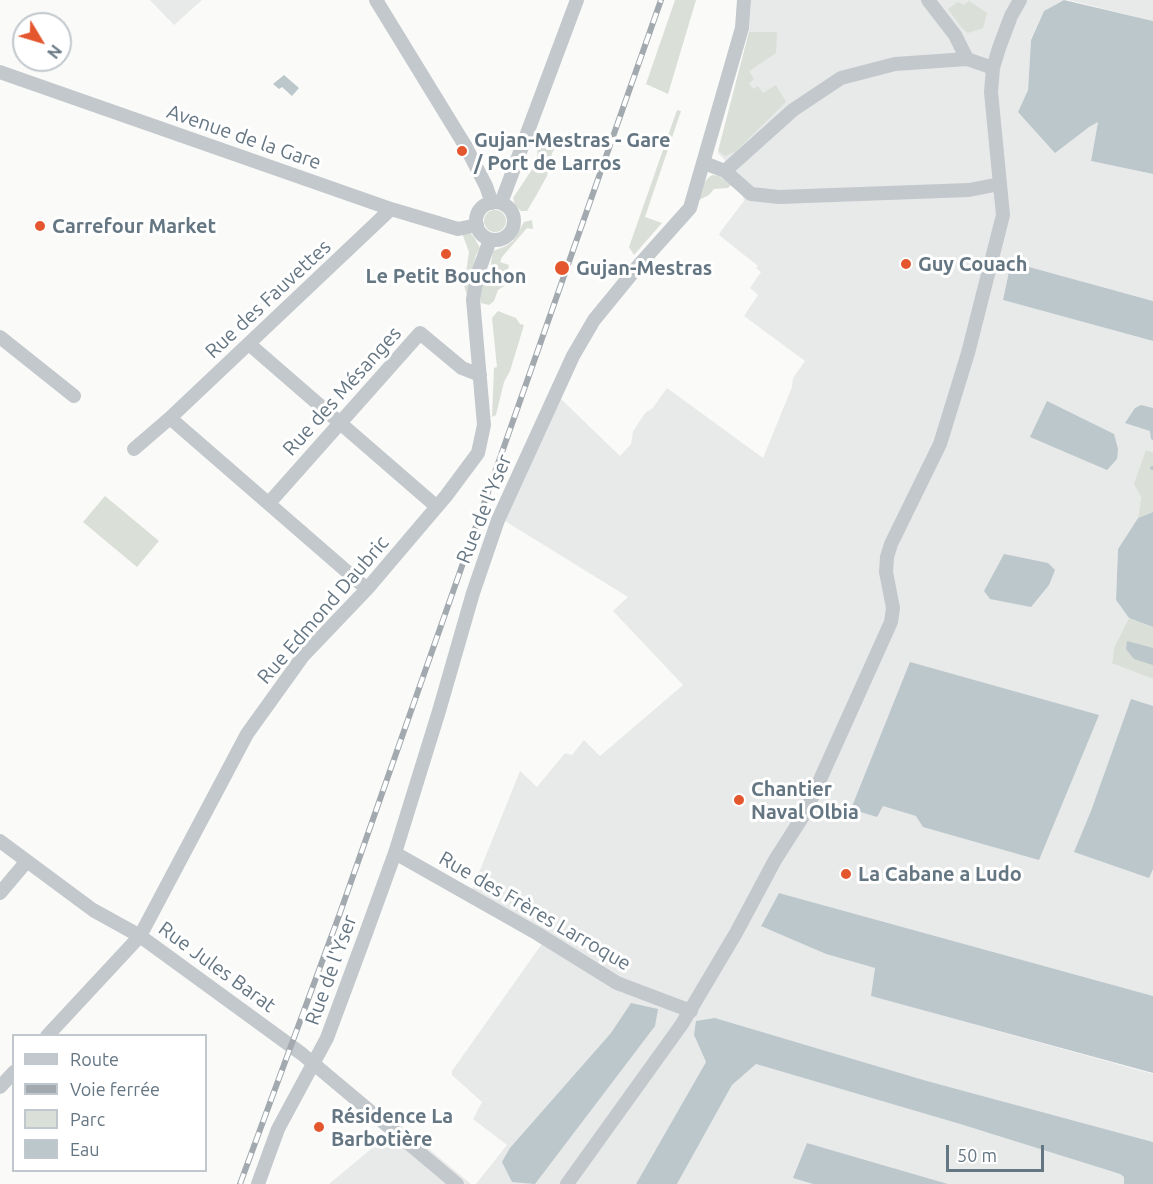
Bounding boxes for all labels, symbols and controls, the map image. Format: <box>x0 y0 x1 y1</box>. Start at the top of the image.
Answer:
north arrow <box>12 12 72 72</box>
text: N <box>44 42 65 62</box>
street label: Avenue de la Gare <box>164 99 324 175</box>
place label: Gujan-Mestras - Gare / Port de Larros <box>474 128 671 175</box>
marker: Gujan-Mestras - Gare / Port de Larros <box>455 144 469 158</box>
place label: Carrefour Market <box>52 214 216 238</box>
marker: Carrefour Market <box>33 219 47 233</box>
street label: Rue des Fauvettes <box>200 235 336 363</box>
marker: Le Petit Bouchon <box>439 247 453 261</box>
place label: Guy Couach <box>918 252 1027 276</box>
place label: Gujan-Mestras <box>576 256 712 280</box>
marker: Guy Couach <box>899 257 913 271</box>
marker: Gujan-Mestras <box>553 259 571 277</box>
place label: Le Petit Bouchon <box>366 264 526 288</box>
street label: Rue des Mésanges <box>278 321 406 461</box>
street label: Rue de l'Yser <box>451 451 517 567</box>
street label: Rue Edmond Daubric <box>252 531 394 689</box>
place label: Chantier Naval Olbia <box>751 777 859 824</box>
marker: Chantier Naval Olbia <box>732 793 746 807</box>
street label: Rue des Frères Larroque <box>435 846 635 976</box>
place label: La Cabane a Ludo <box>858 862 1022 886</box>
marker: La Cabane a Ludo <box>839 867 853 881</box>
street label: Rue de l'Yser <box>300 912 362 1028</box>
street label: Rue Jules Barat <box>154 916 280 1018</box>
legend <box>12 1034 207 1172</box>
text: Route <box>70 1049 119 1069</box>
text: Voie ferrée <box>70 1079 160 1099</box>
place label: Résidence La Barbotière <box>331 1104 453 1151</box>
text: Parc <box>70 1109 105 1129</box>
marker: Résidence La Barbotière <box>312 1120 326 1134</box>
scale bar <box>949 1133 1046 1171</box>
text: Eau <box>70 1139 100 1159</box>
text: 50 m <box>957 1145 997 1165</box>

